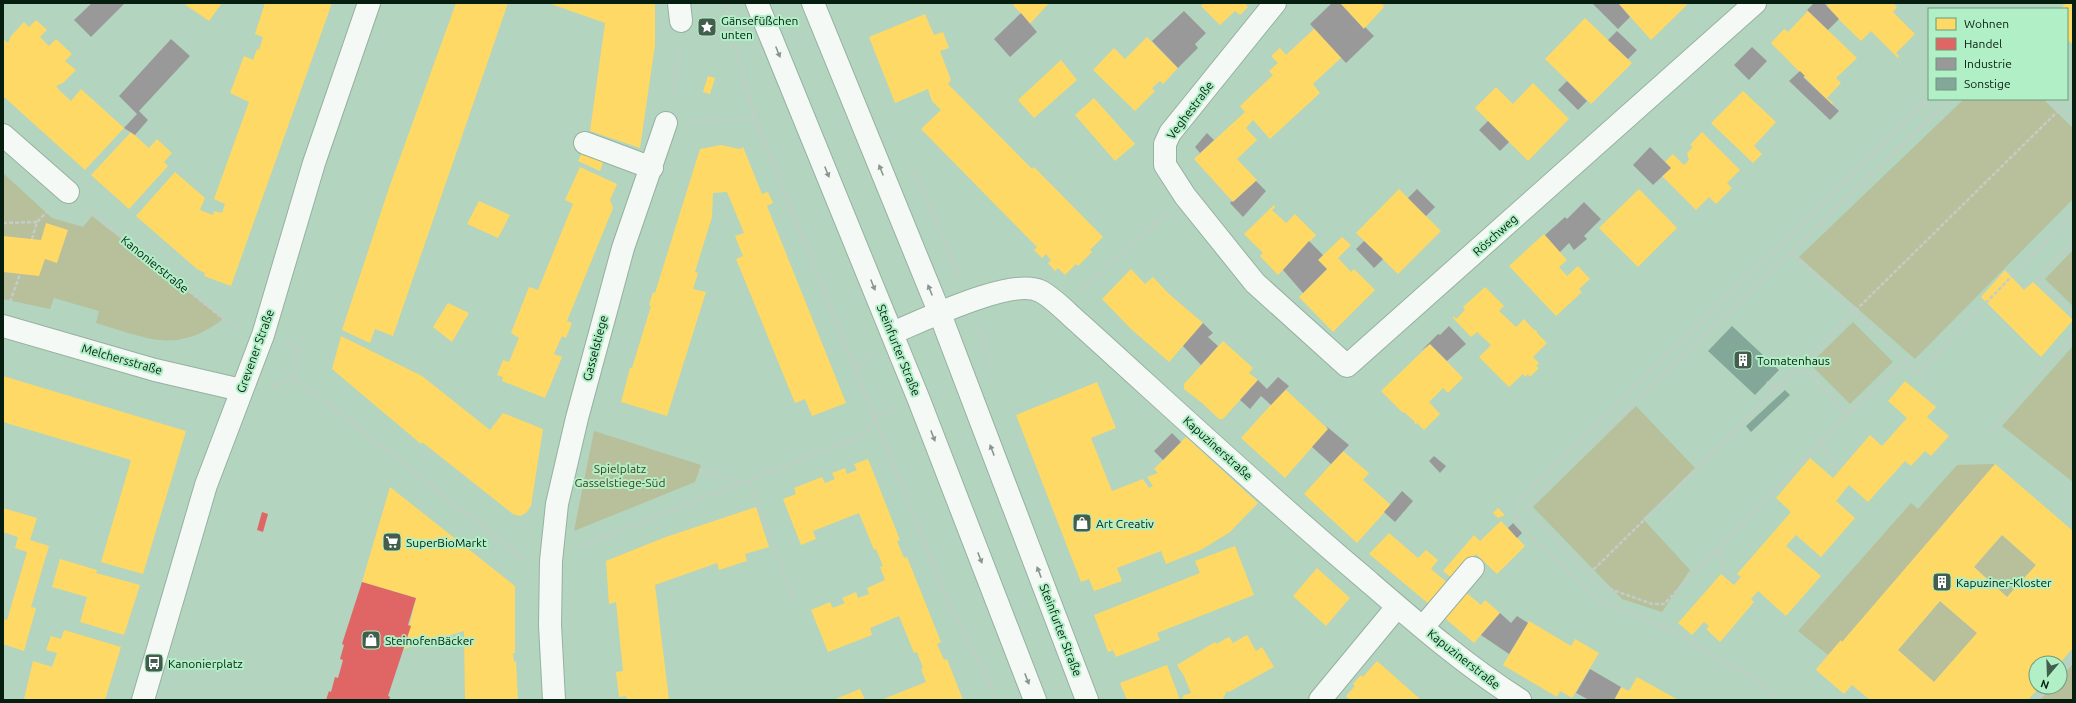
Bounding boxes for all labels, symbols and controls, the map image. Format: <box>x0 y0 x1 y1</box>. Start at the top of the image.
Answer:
legend <box>1928 8 2068 100</box>
place label: Gänsefüßchen unten <box>721 14 798 41</box>
place icon: Gänsefüßchen unten <box>696 16 718 38</box>
text: Wohnen <box>1964 17 2009 30</box>
text: Handel <box>1964 37 2002 50</box>
one-way arrow <box>775 46 781 57</box>
text: Industrie <box>1964 57 2012 70</box>
text: Sonstige <box>1964 77 2011 90</box>
street label: Veghestraße <box>1164 79 1216 141</box>
one-way arrow <box>878 163 884 175</box>
one-way arrow <box>824 167 830 178</box>
street label: Röschweg <box>1470 212 1520 258</box>
street label: Kanonierstraße <box>119 233 191 295</box>
one-way arrow <box>870 279 876 291</box>
one-way arrow <box>927 285 933 296</box>
street label: Steinfurter Straße <box>875 302 923 398</box>
street label: Grevener Straße <box>234 307 276 395</box>
street label: Gasselstiege <box>580 314 610 382</box>
street label: Melchersstraße <box>80 341 164 377</box>
building icon: Tomatenhaus <box>1732 349 1754 371</box>
place label: Tomatenhaus <box>1757 354 1830 367</box>
street label: Kapuzinerstraße <box>1181 414 1255 482</box>
one-way arrow <box>931 431 937 443</box>
one-way arrow <box>989 444 995 456</box>
park label: Spielplatz Gasselstiege-Süd <box>575 462 665 489</box>
shop icon: Art Creativ <box>1071 512 1093 534</box>
place label: Art Creativ <box>1096 517 1154 530</box>
supermarket icon: SuperBioMarkt <box>381 531 403 553</box>
place label: SuperBioMarkt <box>406 536 487 549</box>
one-way arrow <box>978 552 984 564</box>
one-way arrow <box>1035 565 1041 577</box>
building icon: Kapuziner-Kloster <box>1931 571 1953 593</box>
place label: Kapuziner-Kloster <box>1956 576 2052 589</box>
street label: Steinfurter Straße <box>1037 582 1085 678</box>
street label: Kapuzinerstraße <box>1425 627 1503 691</box>
shop icon: SteinofenBäcker <box>360 629 382 651</box>
place label: SteinofenBäcker <box>385 634 474 647</box>
bus stop icon: Kanonierplatz <box>143 652 165 674</box>
north arrow <box>2028 655 2068 695</box>
place label: Kanonierplatz <box>168 657 243 670</box>
one-way arrow <box>1024 673 1030 685</box>
text: N <box>2039 677 2051 691</box>

